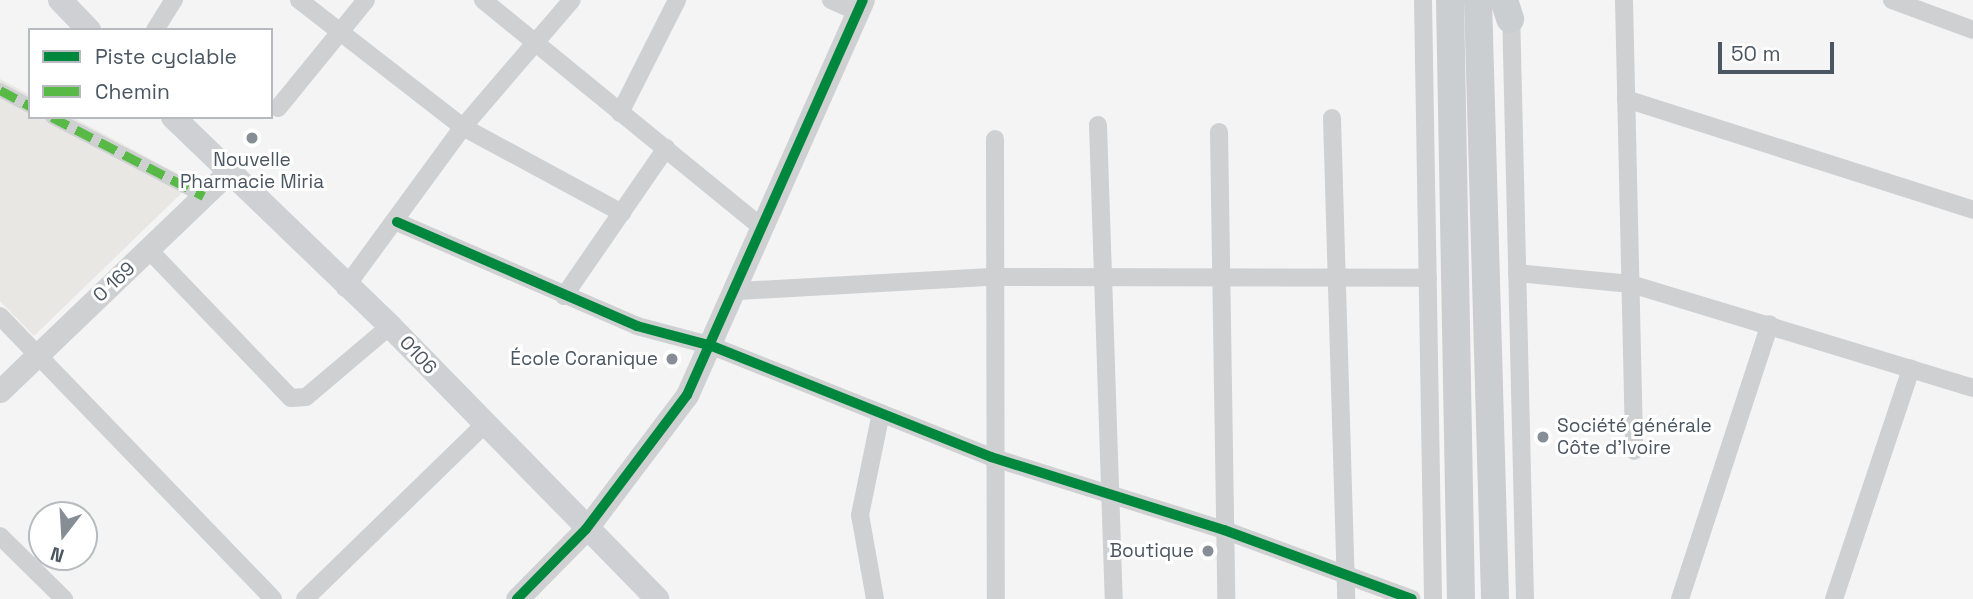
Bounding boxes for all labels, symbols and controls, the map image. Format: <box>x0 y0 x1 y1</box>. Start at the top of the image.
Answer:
legend <box>28 28 273 119</box>
scale bar <box>1721 28 1836 72</box>
text: 50 m <box>1731 40 1781 67</box>
text: Piste cyclable <box>95 43 237 70</box>
text: Chemin <box>95 78 170 105</box>
marker: Nouvelle Pharmacie Miria <box>244 130 260 146</box>
place label: Nouvelle Pharmacie Miria <box>180 149 324 193</box>
street label: O 169 <box>88 257 140 307</box>
street label: O106 <box>395 331 441 379</box>
place label: École Coranique <box>510 348 658 370</box>
marker: École Coranique <box>664 351 680 367</box>
place label: Société générale Côte d’Ivoire <box>1557 415 1712 459</box>
marker: Société générale Côte d’Ivoire <box>1535 429 1551 445</box>
north arrow <box>28 501 98 571</box>
place label: Boutique <box>1110 540 1194 562</box>
text: N <box>48 541 67 568</box>
marker: Boutique <box>1200 543 1216 559</box>

